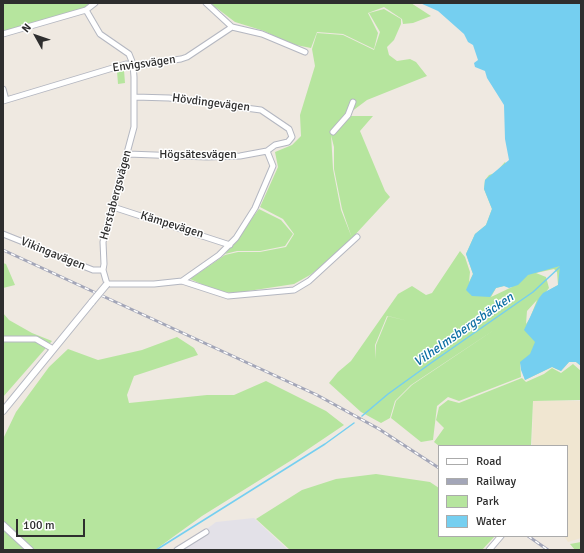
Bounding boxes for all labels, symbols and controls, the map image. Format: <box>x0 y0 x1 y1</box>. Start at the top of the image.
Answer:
north arrow <box>16 16 56 56</box>
text: N <box>19 21 34 35</box>
street label: Envigsvägen <box>111 52 177 76</box>
street label: Hövdingevägen <box>171 91 251 115</box>
street label: Herstabergsvägen <box>97 148 135 242</box>
street label: Högsätesvägen <box>159 148 237 162</box>
street label: Kämpevägen <box>139 209 205 241</box>
street label: Vikingavägen <box>19 234 87 274</box>
water label: Vilhelmsbergsbäcken <box>411 290 517 370</box>
legend <box>438 445 568 537</box>
text: Road <box>476 454 502 469</box>
text: Railway <box>476 474 516 489</box>
text: Park <box>476 494 499 509</box>
scale bar <box>18 511 87 537</box>
text: Water <box>476 514 506 529</box>
text: 100 m <box>23 518 55 533</box>

